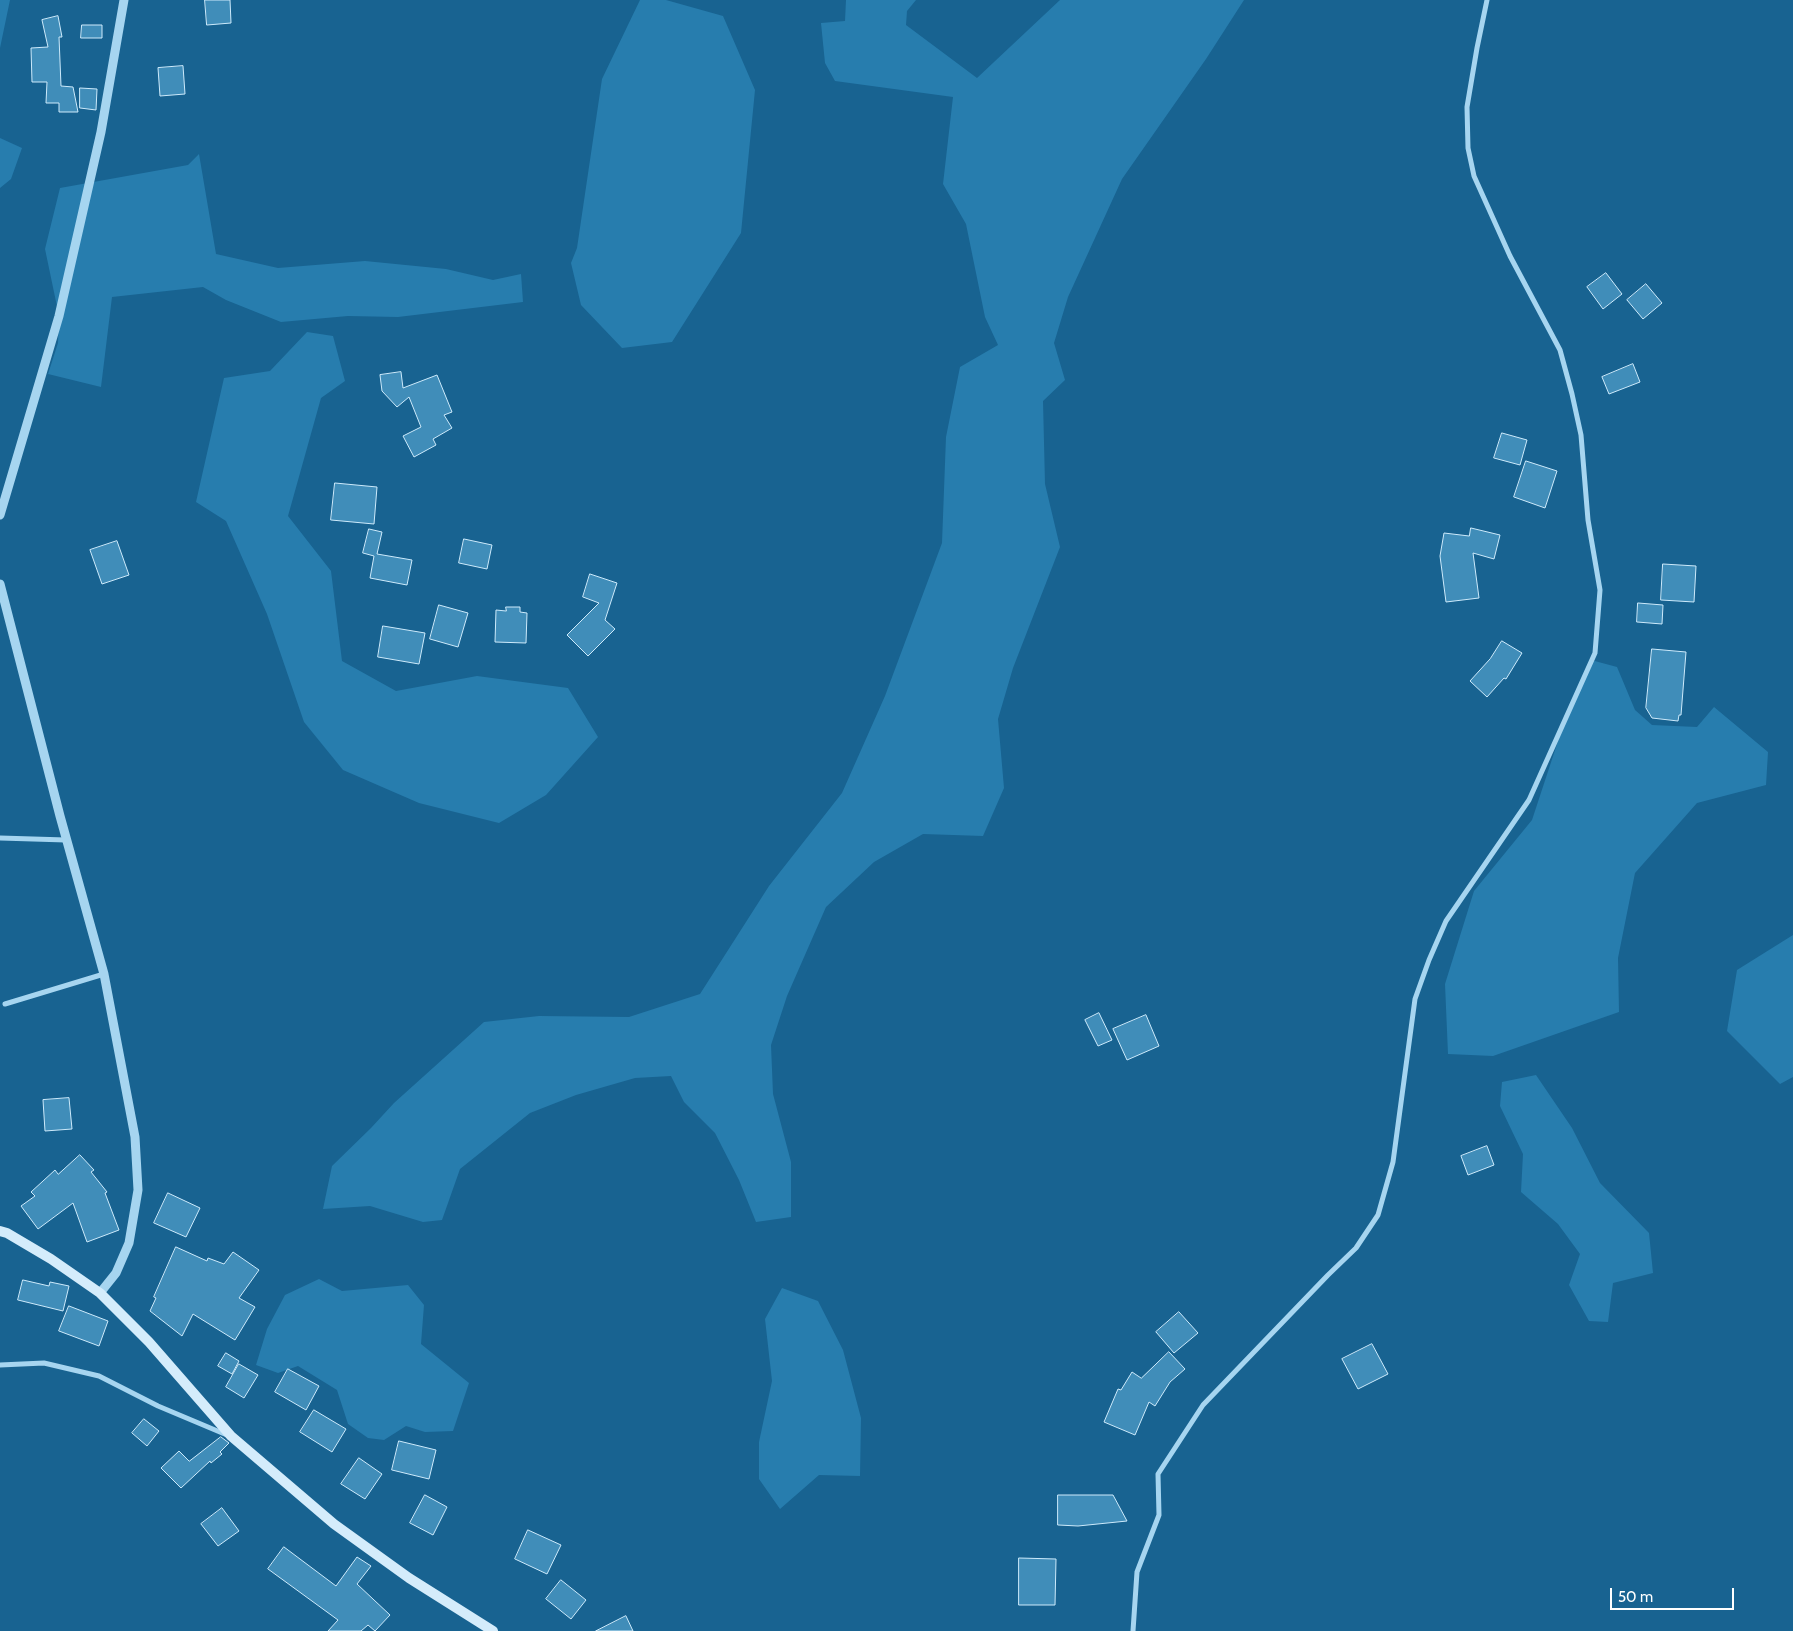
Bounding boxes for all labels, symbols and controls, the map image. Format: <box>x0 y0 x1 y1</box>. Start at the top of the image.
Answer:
scale bar <box>1613 1578 1737 1610</box>
text: 50 m <box>1618 1588 1653 1606</box>

